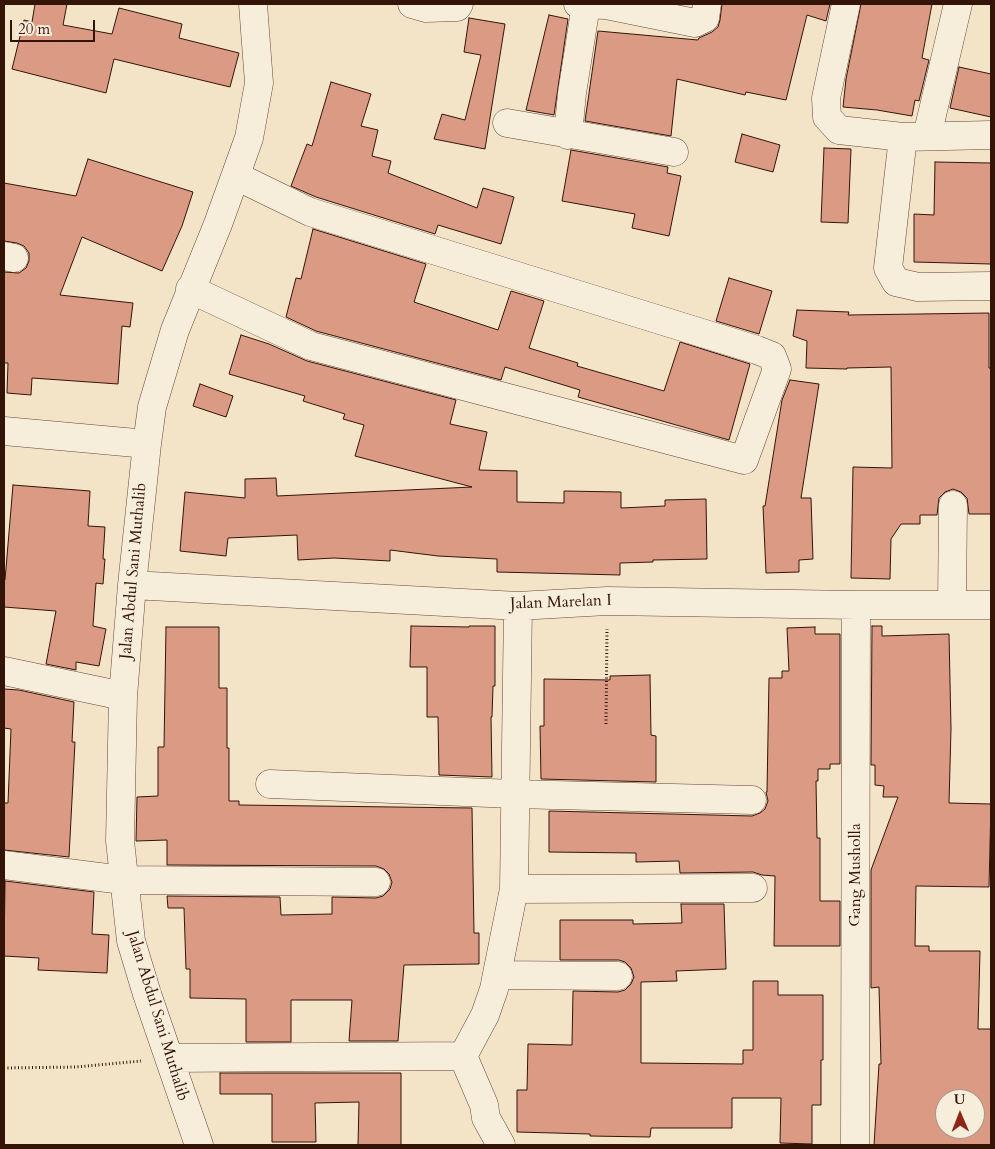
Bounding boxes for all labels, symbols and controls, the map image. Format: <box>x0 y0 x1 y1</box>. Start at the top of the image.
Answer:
scale bar <box>12 10 98 42</box>
text: 20 m <box>18 19 50 39</box>
street label: Jalan Abdul Sani Muthalib <box>117 482 151 660</box>
street label: Jalan Marelan I <box>510 592 612 614</box>
street label: Gang Musholla <box>846 823 866 927</box>
street label: Jalan Abdul Sani Muthalib <box>122 929 192 1103</box>
north arrow <box>935 1089 985 1139</box>
text: U <box>954 1090 966 1109</box>

